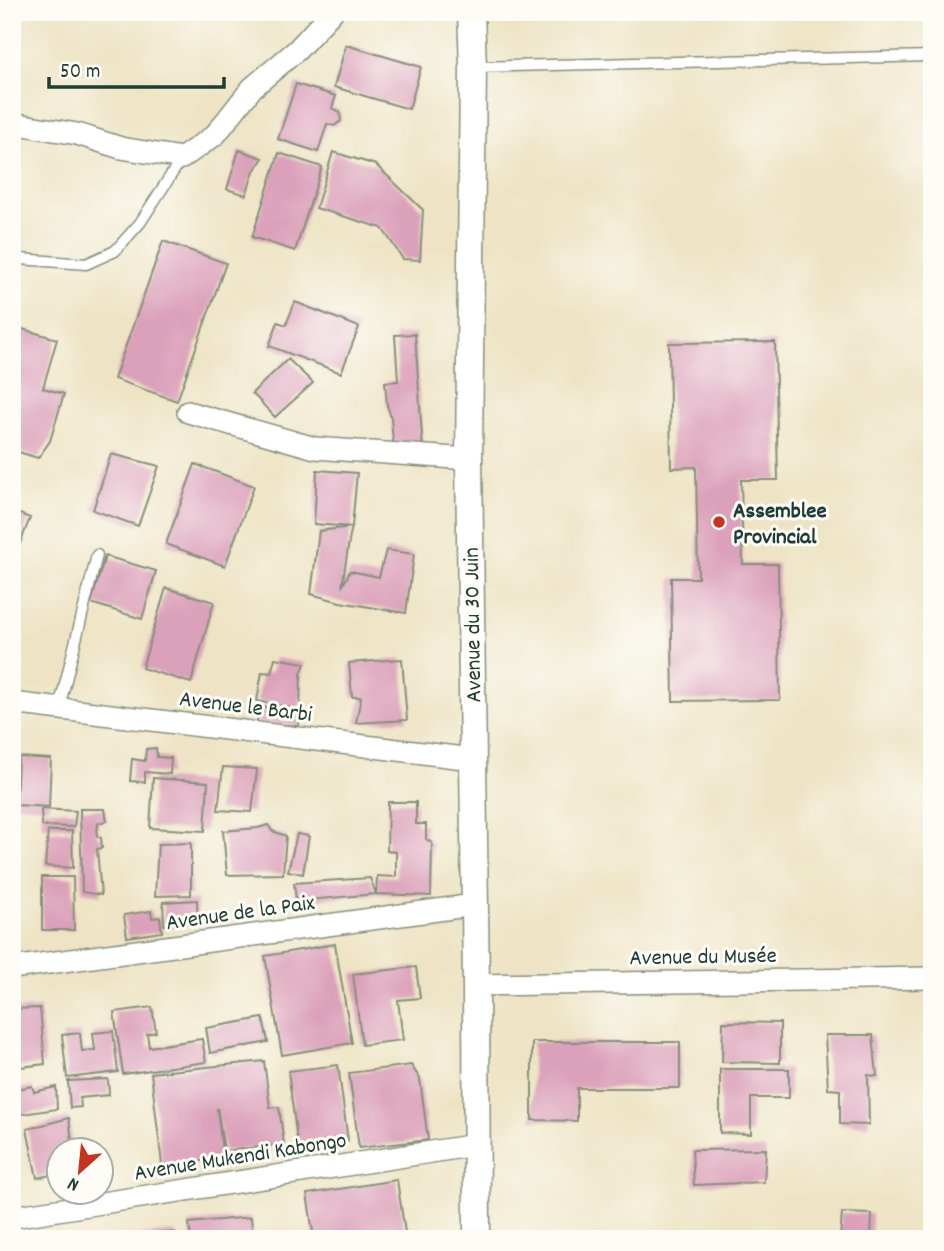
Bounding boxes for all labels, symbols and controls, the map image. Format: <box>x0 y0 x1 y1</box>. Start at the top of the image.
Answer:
scale bar <box>49 46 224 90</box>
text: 50 m <box>60 58 100 88</box>
place label: Assemblee Provincial <box>733 496 827 555</box>
marker: Assemblee Provincial <box>711 514 727 530</box>
street label: Avenue du 30 Juin <box>457 547 492 703</box>
street label: Avenue le Barbi <box>177 684 314 733</box>
street label: Avenue de la Paix <box>164 888 317 941</box>
street label: Avenue du Musée <box>629 941 777 976</box>
street label: Avenue Mukendi Kabongo <box>132 1125 349 1192</box>
north arrow <box>46 1136 116 1206</box>
text: N <box>64 1169 84 1197</box>

